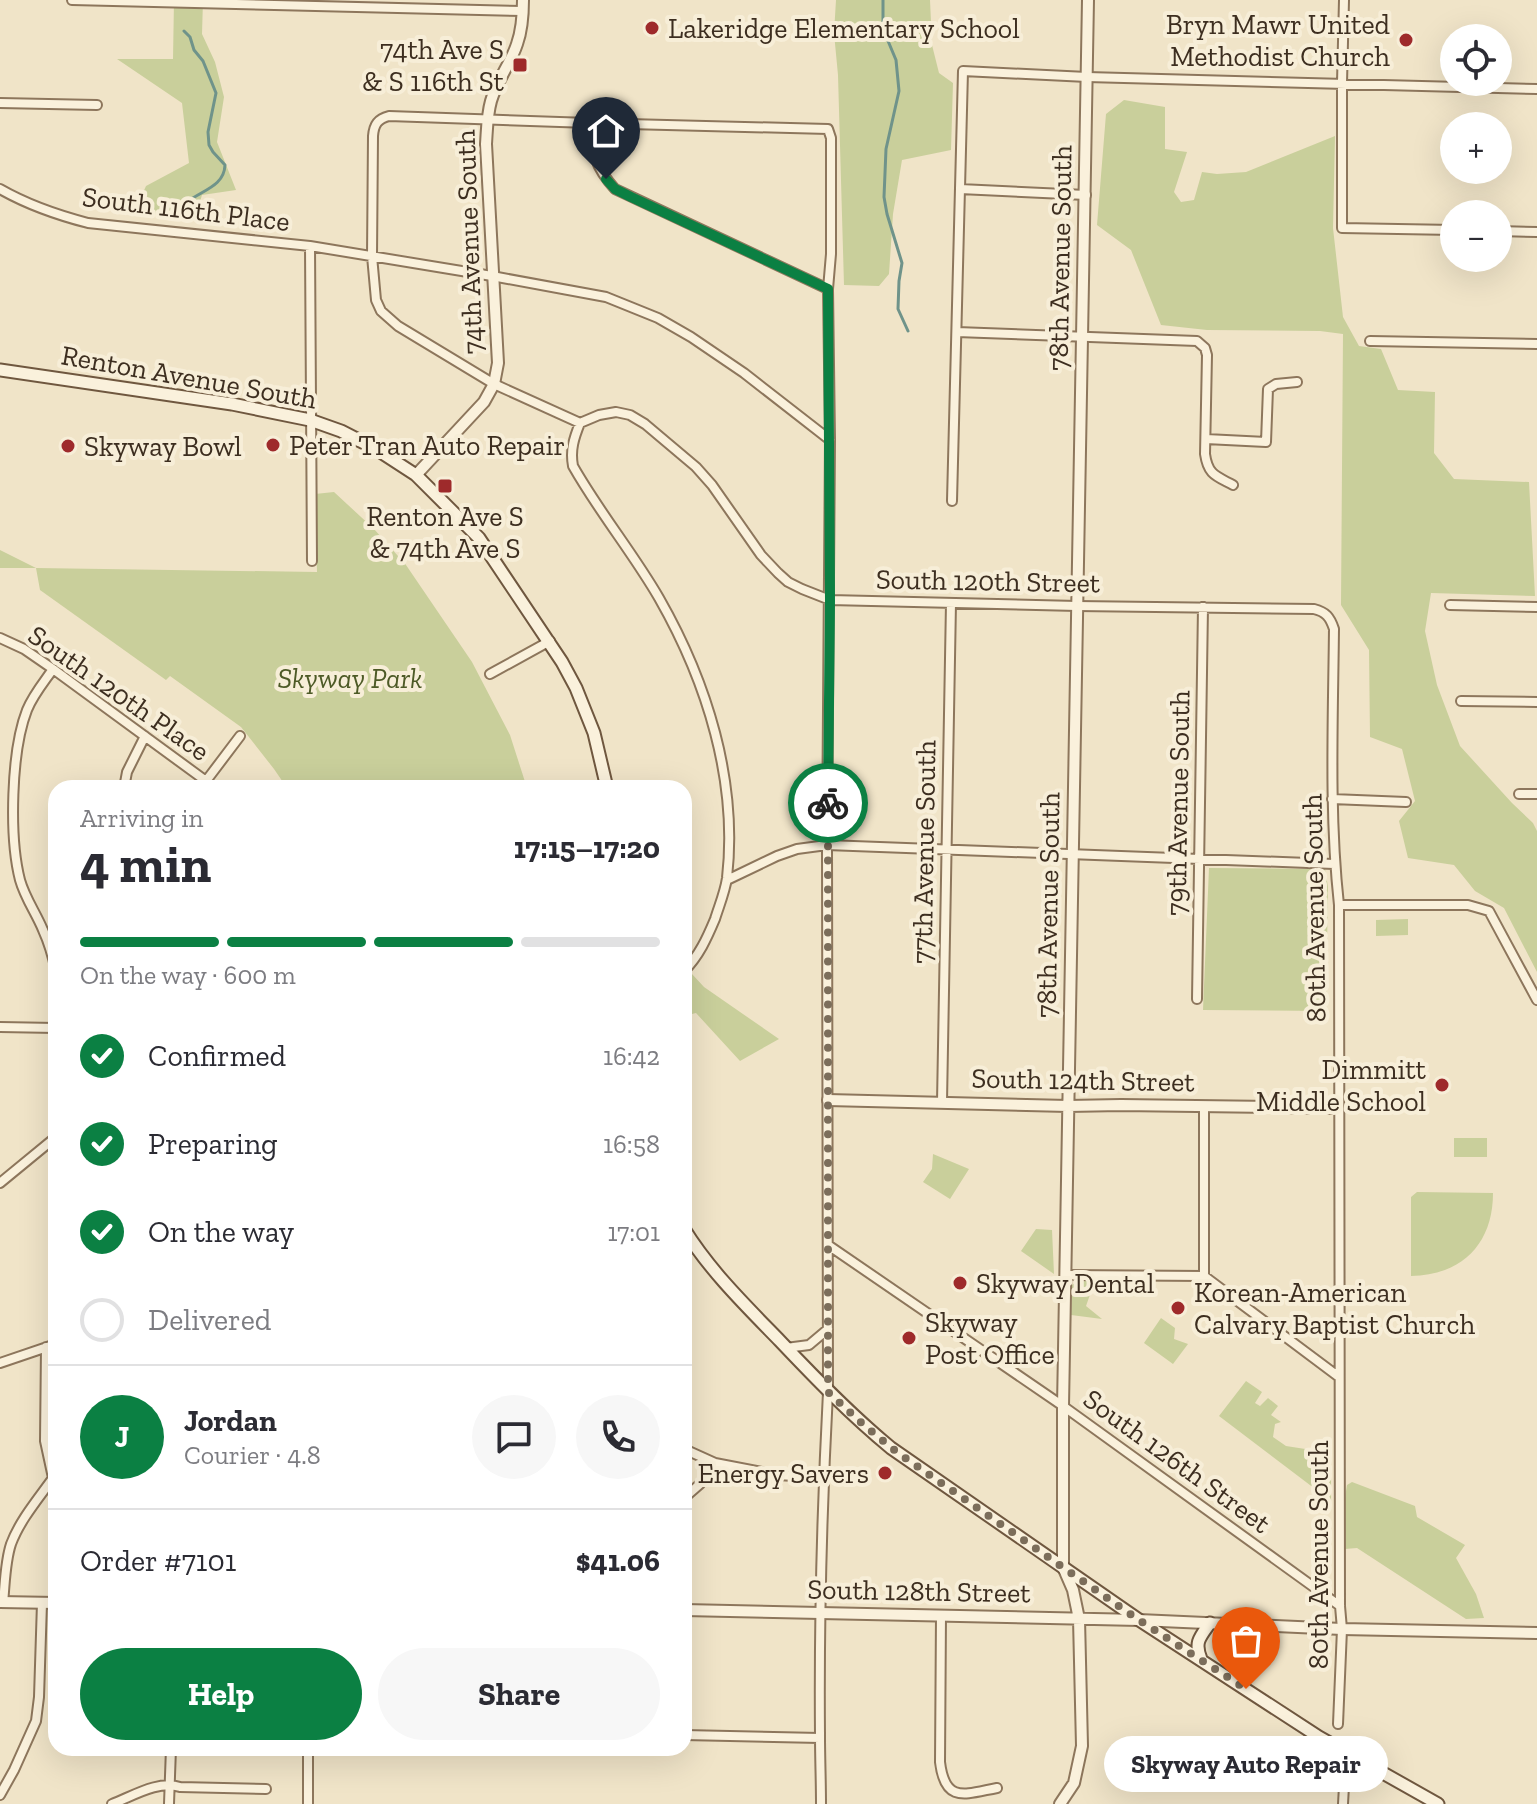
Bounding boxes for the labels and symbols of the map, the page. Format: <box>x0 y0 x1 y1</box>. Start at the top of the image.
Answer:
place label: Bryn Mawr United Methodist Church <box>1166 8 1390 73</box>
place label: Lakeridge Elementary School <box>668 12 1020 45</box>
marker: Lakeridge Elementary School <box>643 19 661 37</box>
marker: Bryn Mawr United Methodist Church <box>1397 31 1415 49</box>
place label: 74th Ave S & S 116th St <box>362 33 505 98</box>
marker: 74th Ave S & S 116th St <box>511 56 529 74</box>
pin <box>572 97 640 179</box>
street label: 74th Avenue South <box>449 129 489 355</box>
street label: 78th Avenue South <box>1042 145 1078 371</box>
street label: South 116th Place <box>80 180 292 238</box>
street label: Renton Avenue South <box>59 338 320 416</box>
place label: Peter Tran Auto Repair <box>289 429 565 462</box>
place label: Skyway Bowl <box>84 430 242 463</box>
marker: Peter Tran Auto Repair <box>264 436 282 454</box>
marker: Skyway Bowl <box>59 437 77 455</box>
marker: Renton Ave S & 74th Ave S <box>436 477 454 495</box>
place label: Renton Ave S & 74th Ave S <box>366 500 524 565</box>
street label: South 120th Street <box>876 563 1101 599</box>
street label: South 120th Place <box>22 618 216 768</box>
park label: Skyway Park <box>277 662 423 695</box>
street label: 79th Avenue South <box>1160 690 1196 916</box>
street label: 77th Avenue South <box>906 740 942 964</box>
courier <box>788 763 868 843</box>
street label: 78th Avenue South <box>1030 792 1066 1018</box>
street label: 80th Avenue South <box>1296 793 1332 1023</box>
place label: Dimmitt Middle School <box>1256 1053 1427 1118</box>
street label: South 124th Street <box>971 1062 1196 1098</box>
marker: Dimmitt Middle School <box>1433 1076 1451 1094</box>
place label: Skyway Dental <box>976 1267 1154 1300</box>
marker: Skyway Dental <box>951 1274 969 1292</box>
place label: Korean-American Calvary Baptist Church <box>1194 1276 1475 1341</box>
marker: Korean-American Calvary Baptist Church <box>1169 1299 1187 1317</box>
place label: Skyway Post Office <box>925 1306 1055 1371</box>
marker: Skyway Post Office <box>900 1329 918 1347</box>
street label: South 126th Street <box>1077 1382 1277 1540</box>
street label: 80th Avenue South <box>1302 1440 1335 1669</box>
place label: Energy Savers <box>697 1457 869 1490</box>
marker: Energy Savers <box>876 1464 894 1482</box>
street label: South 128th Street <box>807 1573 1032 1609</box>
pin <box>1212 1607 1280 1689</box>
callout: Skyway Auto Repair <box>1104 1737 1388 1793</box>

